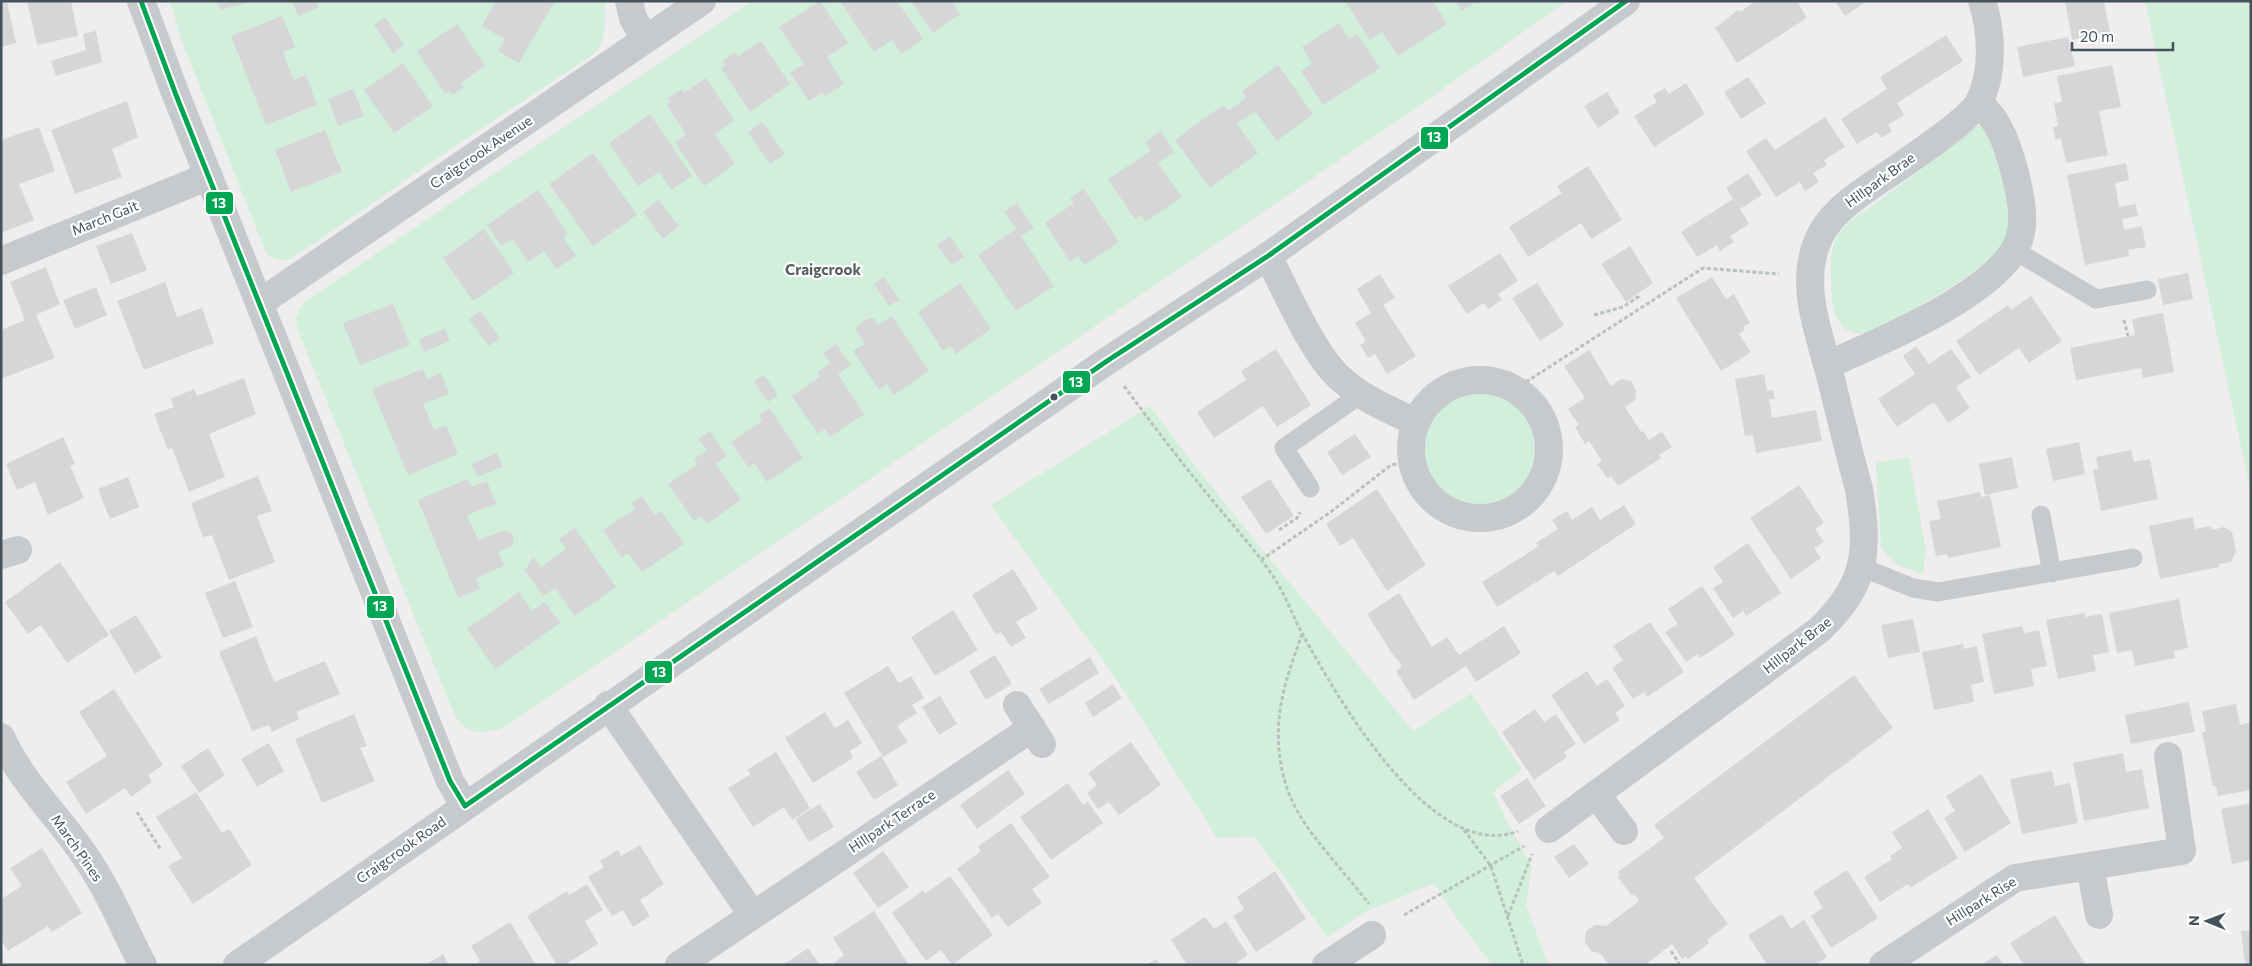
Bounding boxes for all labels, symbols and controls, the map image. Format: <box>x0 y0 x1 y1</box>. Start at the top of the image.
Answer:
scale bar <box>2072 20 2173 52</box>
text: 20 m <box>2080 27 2114 45</box>
street label: Craigcrook Avenue <box>426 111 535 192</box>
line badge: 13 <box>1420 126 1449 150</box>
text: 13 <box>1427 128 1441 145</box>
street label: Hillpark Brae <box>1842 149 1918 211</box>
line badge: 13 <box>205 191 234 215</box>
text: 13 <box>212 194 226 211</box>
street label: March Gait <box>69 196 141 239</box>
district label: Craigcrook <box>785 260 862 278</box>
line badge: 13 <box>1062 370 1091 394</box>
text: 13 <box>1069 373 1083 390</box>
unlabelled marker <box>1049 392 1059 402</box>
line badge: 13 <box>366 595 395 619</box>
text: 13 <box>373 597 387 614</box>
street label: Hillpark Brae <box>1759 613 1834 677</box>
line badge: 13 <box>644 660 673 684</box>
text: 13 <box>652 663 666 680</box>
street label: Hillpark Terrace <box>845 785 938 856</box>
street label: March Pines <box>48 811 107 884</box>
street label: Craigcrook Road <box>353 812 449 887</box>
street label: Hillpark Rise <box>1943 872 2019 929</box>
north arrow <box>2182 896 2232 946</box>
text: N <box>2185 915 2202 926</box>

